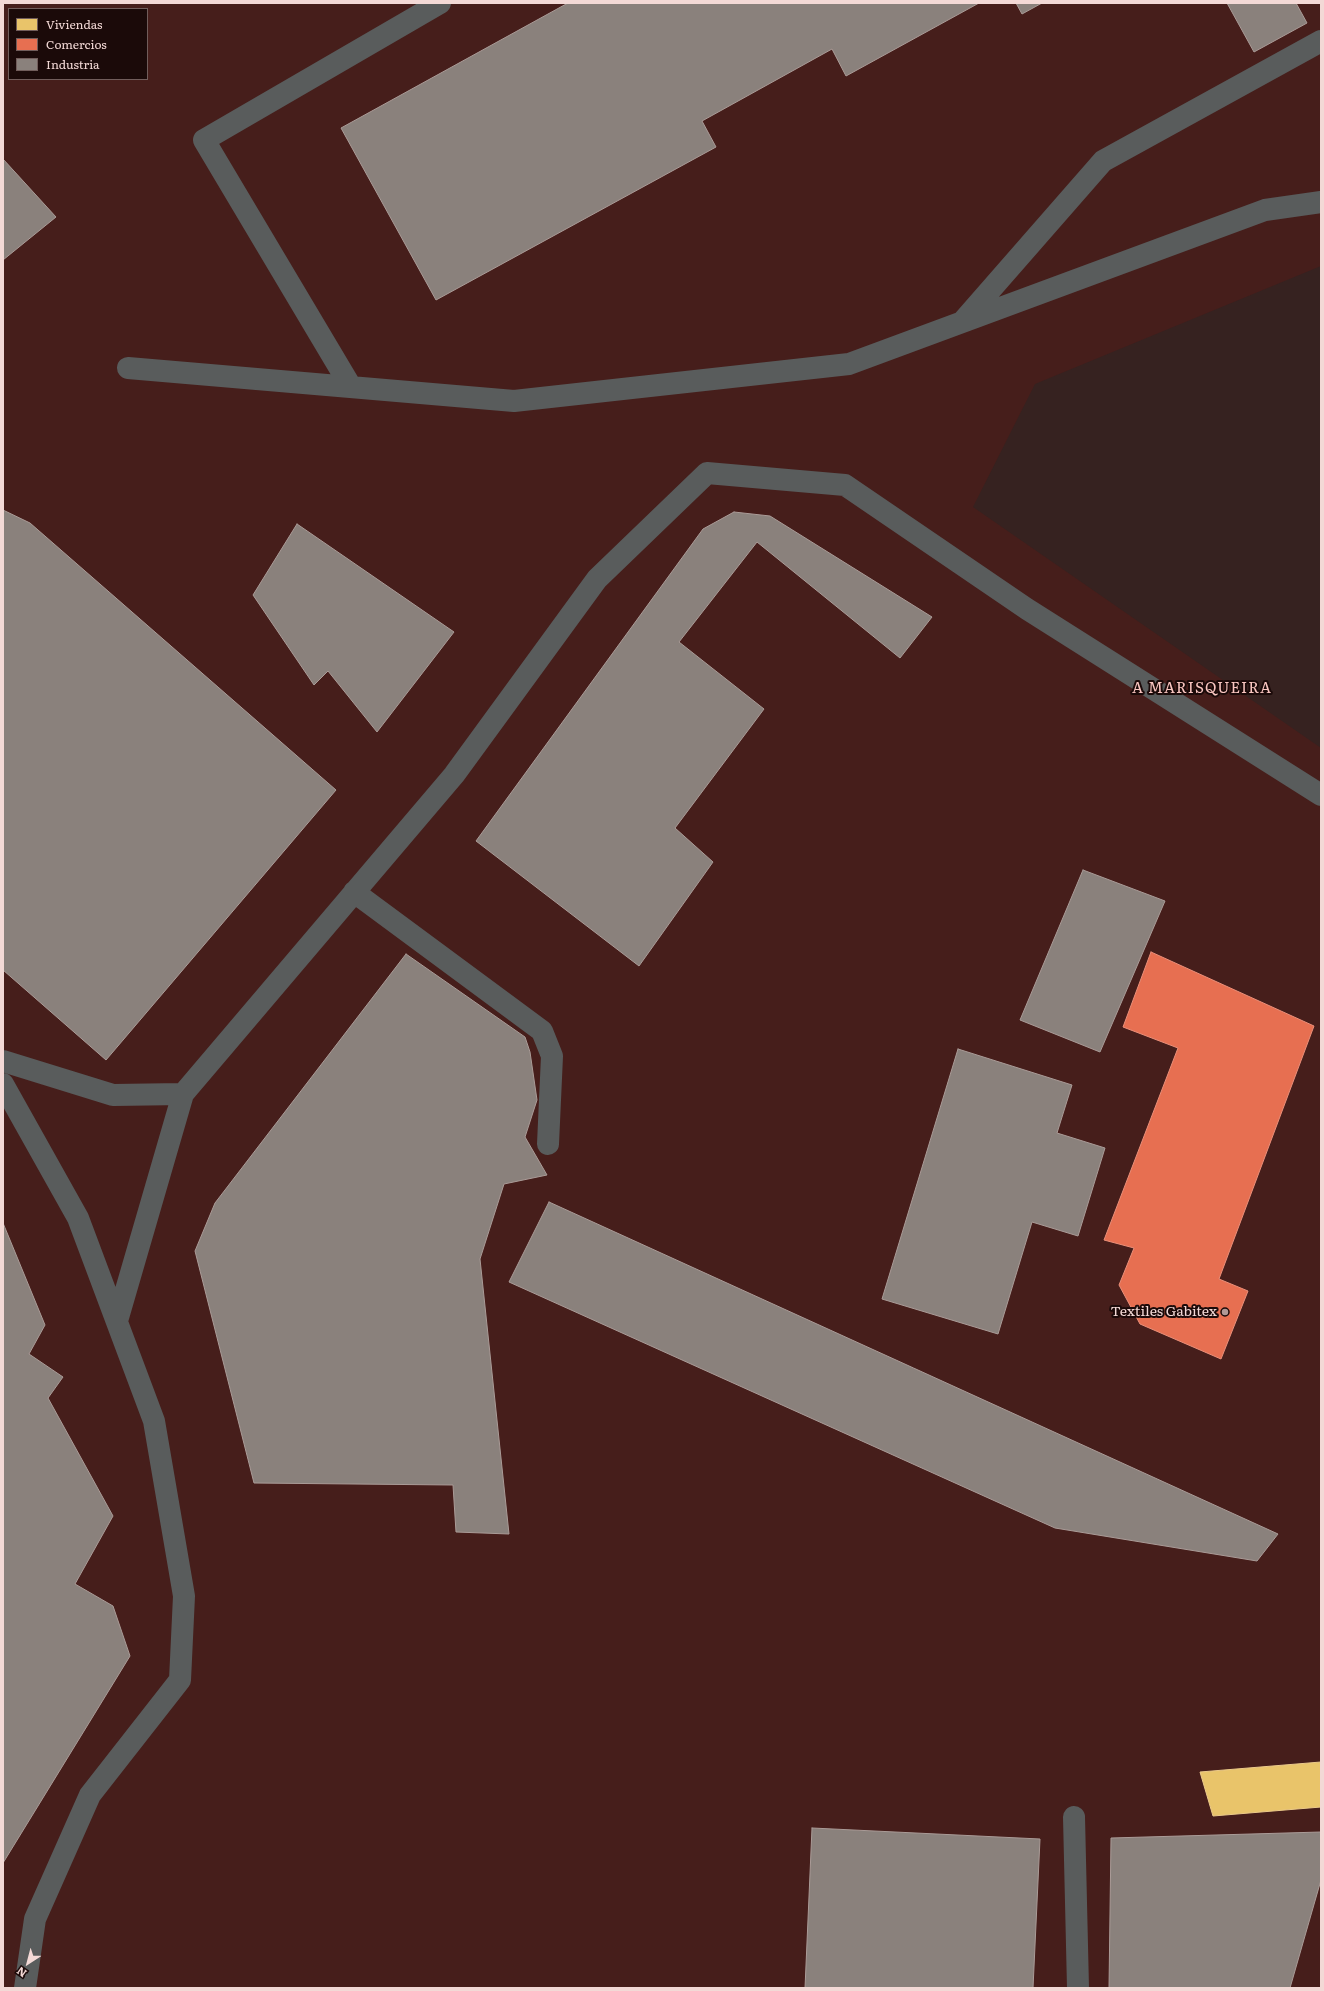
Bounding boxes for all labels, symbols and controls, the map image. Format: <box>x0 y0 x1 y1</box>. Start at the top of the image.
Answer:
legend <box>8 8 148 80</box>
text: Viviendas <box>46 15 103 33</box>
text: Comercios <box>46 35 107 53</box>
text: Industria <box>46 55 100 73</box>
district label: A MARISQUEIRA <box>1132 680 1272 698</box>
place label: Textiles Gabitex <box>1110 1304 1217 1320</box>
marker: Textiles Gabitex <box>1220 1307 1230 1317</box>
north arrow <box>8 1943 48 1983</box>
text: N <box>13 1964 29 1982</box>

